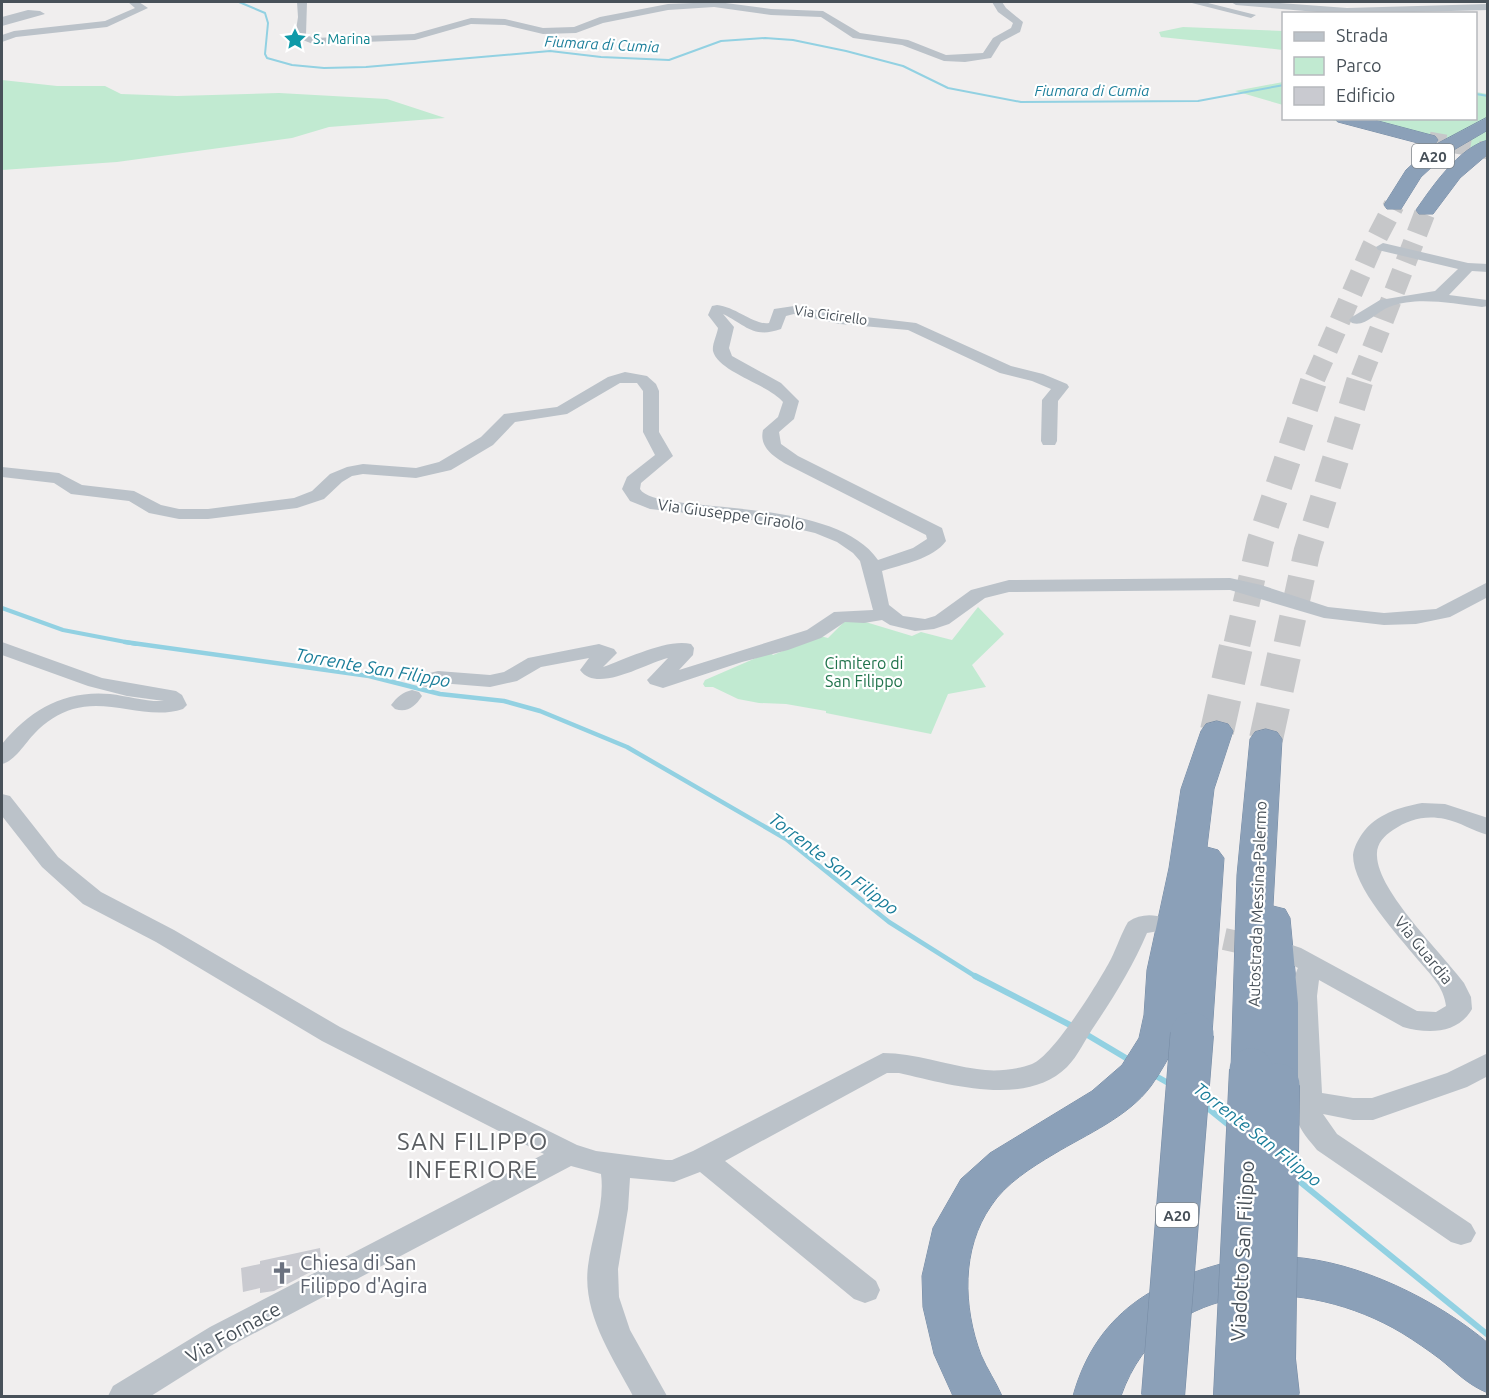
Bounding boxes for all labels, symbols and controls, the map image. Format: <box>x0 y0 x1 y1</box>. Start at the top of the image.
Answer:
legend <box>1282 12 1477 120</box>
text: Strada <box>1336 25 1388 45</box>
place icon: S. Marina <box>282 26 308 52</box>
place label: S. Marina <box>313 31 370 47</box>
water label: Fiumara di Cumia <box>544 33 660 55</box>
text: Parco <box>1336 55 1382 75</box>
water label: Fiumara di Cumia <box>1035 82 1149 99</box>
text: Edificio <box>1336 85 1395 105</box>
road number: A20 <box>1412 144 1454 168</box>
street label: Via Cicirello <box>793 302 869 328</box>
street label: Via Giuseppe Ciraolo <box>656 495 806 533</box>
water label: Torrente San Filippo <box>294 644 452 691</box>
park label: Cimitero di San Filippo <box>825 654 903 690</box>
street label: Autostrada Messina-Palermo <box>1244 801 1270 1007</box>
water label: Torrente San Filippo <box>765 808 903 918</box>
street label: Via Guardia <box>1391 912 1457 988</box>
water label: Torrente San Filippo <box>1190 1078 1326 1190</box>
district label: SAN FILIPPO INFERIORE <box>397 1128 549 1183</box>
street label: Viadotto San Filippo <box>1226 1160 1258 1342</box>
road number: A20 <box>1156 1203 1198 1227</box>
place label: Chiesa di San Filippo d'Agira <box>300 1251 428 1297</box>
church icon: Chiesa di San Filippo d'Agira <box>269 1260 295 1286</box>
street label: Via Fornace <box>182 1297 284 1367</box>

